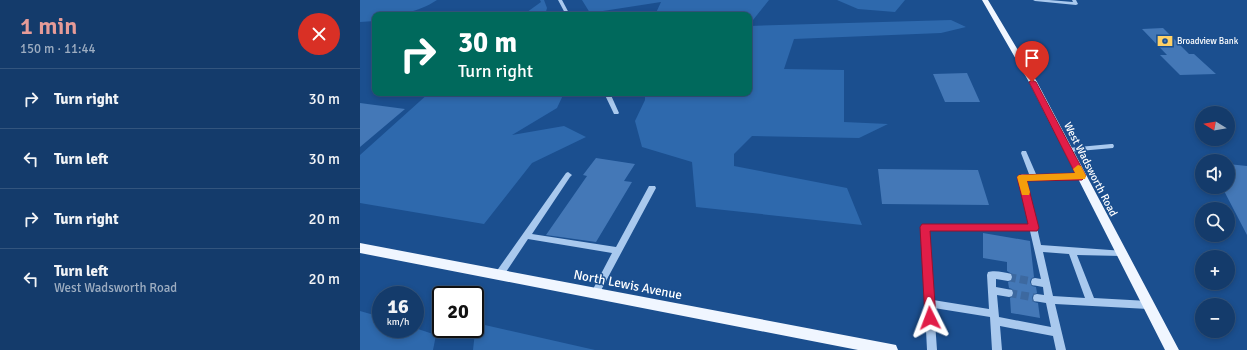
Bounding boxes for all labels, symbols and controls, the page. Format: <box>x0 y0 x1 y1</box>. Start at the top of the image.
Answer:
text: 1 min <box>20 11 77 41</box>
button: close <box>298 13 340 55</box>
text: 30 m <box>458 26 517 60</box>
icon: right <box>392 28 444 80</box>
bank icon: Broadview Bank <box>1156 32 1174 50</box>
place label: Broadview Bank <box>1177 36 1239 47</box>
text: 150 m · 11:44 <box>20 41 96 57</box>
pin <box>1015 41 1049 82</box>
icon: arrive <box>1021 47 1043 69</box>
text: Turn right <box>458 60 533 82</box>
icon: right <box>20 88 42 110</box>
text: Turn right <box>54 90 119 108</box>
text: 30 m <box>309 90 340 108</box>
north arrow <box>1195 106 1235 146</box>
map controls <box>1195 106 1235 338</box>
street label: West Wadsworth Road <box>1061 120 1120 219</box>
icon: left <box>20 148 42 170</box>
text: Turn left <box>54 150 108 168</box>
text: 30 m <box>309 150 340 168</box>
button: sound <box>1195 154 1235 194</box>
button: search <box>1195 202 1235 242</box>
icon: right <box>20 208 42 230</box>
text: Turn right <box>54 210 119 228</box>
text: 20 m <box>309 210 340 228</box>
button: + <box>1195 250 1235 290</box>
text: Turn left <box>54 262 108 280</box>
street label: North Lewis Avenue <box>572 267 683 303</box>
icon: left <box>20 268 42 290</box>
text: 20 m <box>309 270 340 288</box>
text: West Wadsworth Road <box>54 280 177 296</box>
speed limit sign: 20 <box>432 286 484 338</box>
text: 16 <box>387 294 409 319</box>
position arrow <box>909 297 951 339</box>
button: − <box>1195 298 1235 338</box>
text: km/h <box>387 316 409 328</box>

